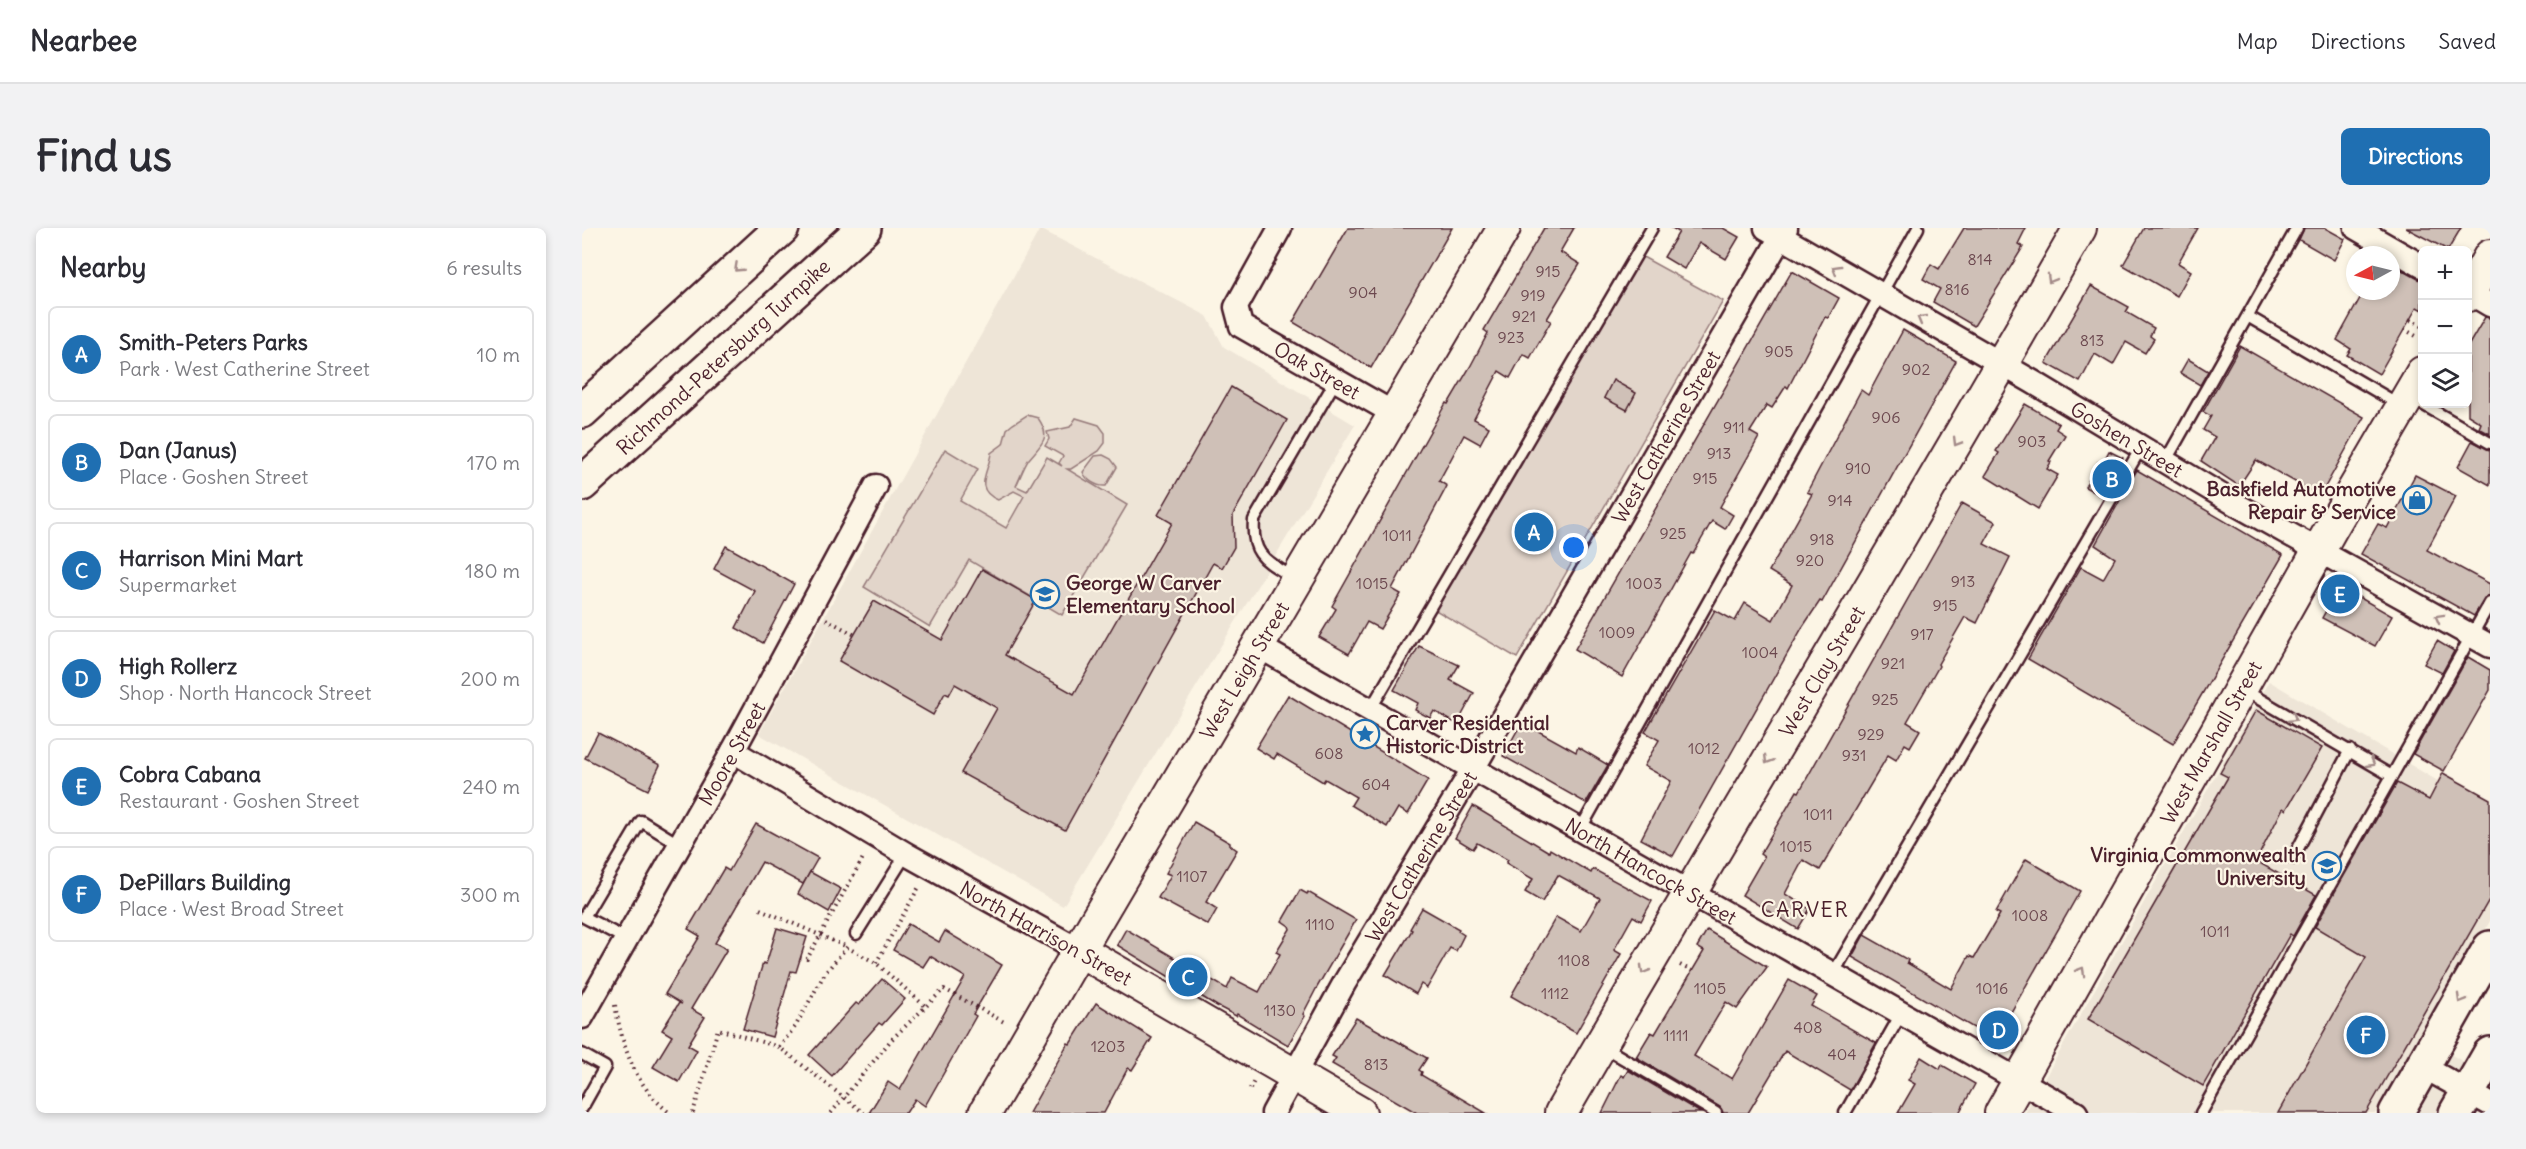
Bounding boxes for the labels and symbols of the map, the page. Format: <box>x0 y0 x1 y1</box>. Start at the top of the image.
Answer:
north arrow <box>2346 246 2400 300</box>
house number: 814 <box>1968 249 1992 269</box>
street label: Richmond-Petersburg Turnpike <box>611 253 835 460</box>
one-way arrow <box>735 260 746 271</box>
house number: 915 <box>1536 261 1560 281</box>
one-way arrow <box>1832 265 1842 276</box>
one-way arrow <box>2047 273 2058 283</box>
house number: 816 <box>1945 279 1969 299</box>
house number: 904 <box>1349 282 1377 302</box>
house number: 919 <box>1521 285 1545 305</box>
house number: 921 <box>1512 306 1536 326</box>
one-way arrow <box>1917 315 1927 327</box>
house number: 923 <box>1497 327 1525 347</box>
house number: 813 <box>2080 330 2104 350</box>
street label: Oak Street <box>1270 335 1365 404</box>
house number: 905 <box>1765 341 1793 361</box>
street label: West Catherine Street <box>1606 345 1725 528</box>
house number: 902 <box>1902 359 1930 379</box>
street label: Goshen Street <box>2066 395 2188 482</box>
house number: 906 <box>1872 407 1900 427</box>
house number: 911 <box>1723 417 1745 437</box>
house number: 903 <box>2018 431 2046 451</box>
one-way arrow <box>1952 436 1964 446</box>
house number: 913 <box>1707 443 1731 463</box>
pin: B <box>2092 456 2132 502</box>
house number: 910 <box>1845 458 1871 478</box>
house number: 915 <box>1693 468 1717 488</box>
place label: Baskfield Automotive Repair & Service <box>2207 476 2396 524</box>
shop icon: Baskfield Automotive Repair & Service <box>2401 484 2433 516</box>
house number: 914 <box>1828 490 1852 510</box>
pin: A <box>1514 510 1554 554</box>
house number: 925 <box>1659 523 1687 543</box>
house number: 1011 <box>1382 525 1412 545</box>
house number: 918 <box>1810 529 1834 549</box>
your location <box>1559 533 1588 562</box>
house number: 920 <box>1796 550 1824 570</box>
place label: George W Carver Elementary School <box>1066 570 1235 618</box>
house number: 913 <box>1951 571 1975 591</box>
pin: E <box>2320 572 2360 616</box>
house number: 1015 <box>1356 573 1388 593</box>
house number: 1003 <box>1626 573 1662 593</box>
school or university icon: George W Carver Elementary School <box>1029 578 1061 610</box>
house number: 915 <box>1933 595 1957 615</box>
street label: West Leigh Street <box>1194 597 1294 743</box>
street label: West Clay Street <box>1773 601 1870 741</box>
one-way arrow <box>2435 614 2445 625</box>
house number: 1009 <box>1599 622 1635 642</box>
house number: 917 <box>1910 624 1934 644</box>
house number: 1004 <box>1742 642 1778 662</box>
house number: 921 <box>1881 653 1905 673</box>
street label: West Marshall Street <box>2154 656 2267 828</box>
house number: 925 <box>1871 689 1899 709</box>
street label: Moore Street <box>692 697 770 810</box>
place label: Carver Residential Historic District <box>1386 710 1550 758</box>
one-way arrow <box>2286 711 2297 723</box>
place icon: Carver Residential Historic District <box>1349 718 1381 750</box>
house number: 929 <box>1857 724 1885 744</box>
house number: 1012 <box>1688 738 1720 758</box>
house number: 608 <box>1315 743 1343 763</box>
house number: 931 <box>1842 745 1866 765</box>
one-way arrow <box>1764 754 1775 764</box>
one-way arrow <box>2365 756 2375 767</box>
street label: West Catherine Street <box>1359 766 1482 947</box>
house number: 604 <box>1361 774 1391 794</box>
house number: 1011 <box>1803 804 1833 824</box>
street label: North Hancock Street <box>1561 812 1742 930</box>
house number: 1015 <box>1780 836 1812 856</box>
place label: Virginia Commonwealth University <box>2091 842 2306 890</box>
school or university icon: Virginia Commonwealth University <box>2311 850 2343 882</box>
house number: 1107 <box>1177 866 1208 886</box>
street label: North Harrison Street <box>956 875 1137 991</box>
district label: CARVER <box>1761 896 1849 923</box>
house number: 1008 <box>2012 905 2048 925</box>
house number: 1110 <box>1305 914 1335 934</box>
house number: 1011 <box>2200 921 2230 941</box>
house number: 1108 <box>1558 950 1590 970</box>
pin: C <box>1168 954 1208 999</box>
one-way arrow <box>1640 964 1652 974</box>
one-way arrow <box>2074 967 2085 977</box>
house number: 1105 <box>1694 978 1726 998</box>
house number: 1016 <box>1976 978 2008 998</box>
house number: 1112 <box>1541 983 1569 1003</box>
one-way arrow <box>2457 993 2468 1003</box>
house number: 1130 <box>1264 1000 1296 1020</box>
pin: D <box>1980 1008 2018 1052</box>
pin: F <box>2346 1012 2386 1058</box>
house number: 408 <box>1794 1017 1823 1037</box>
house number: 1111 <box>1663 1025 1689 1045</box>
house number: 1203 <box>1091 1036 1125 1056</box>
house number: 404 <box>1827 1044 1857 1064</box>
house number: 813 <box>1364 1054 1388 1074</box>

